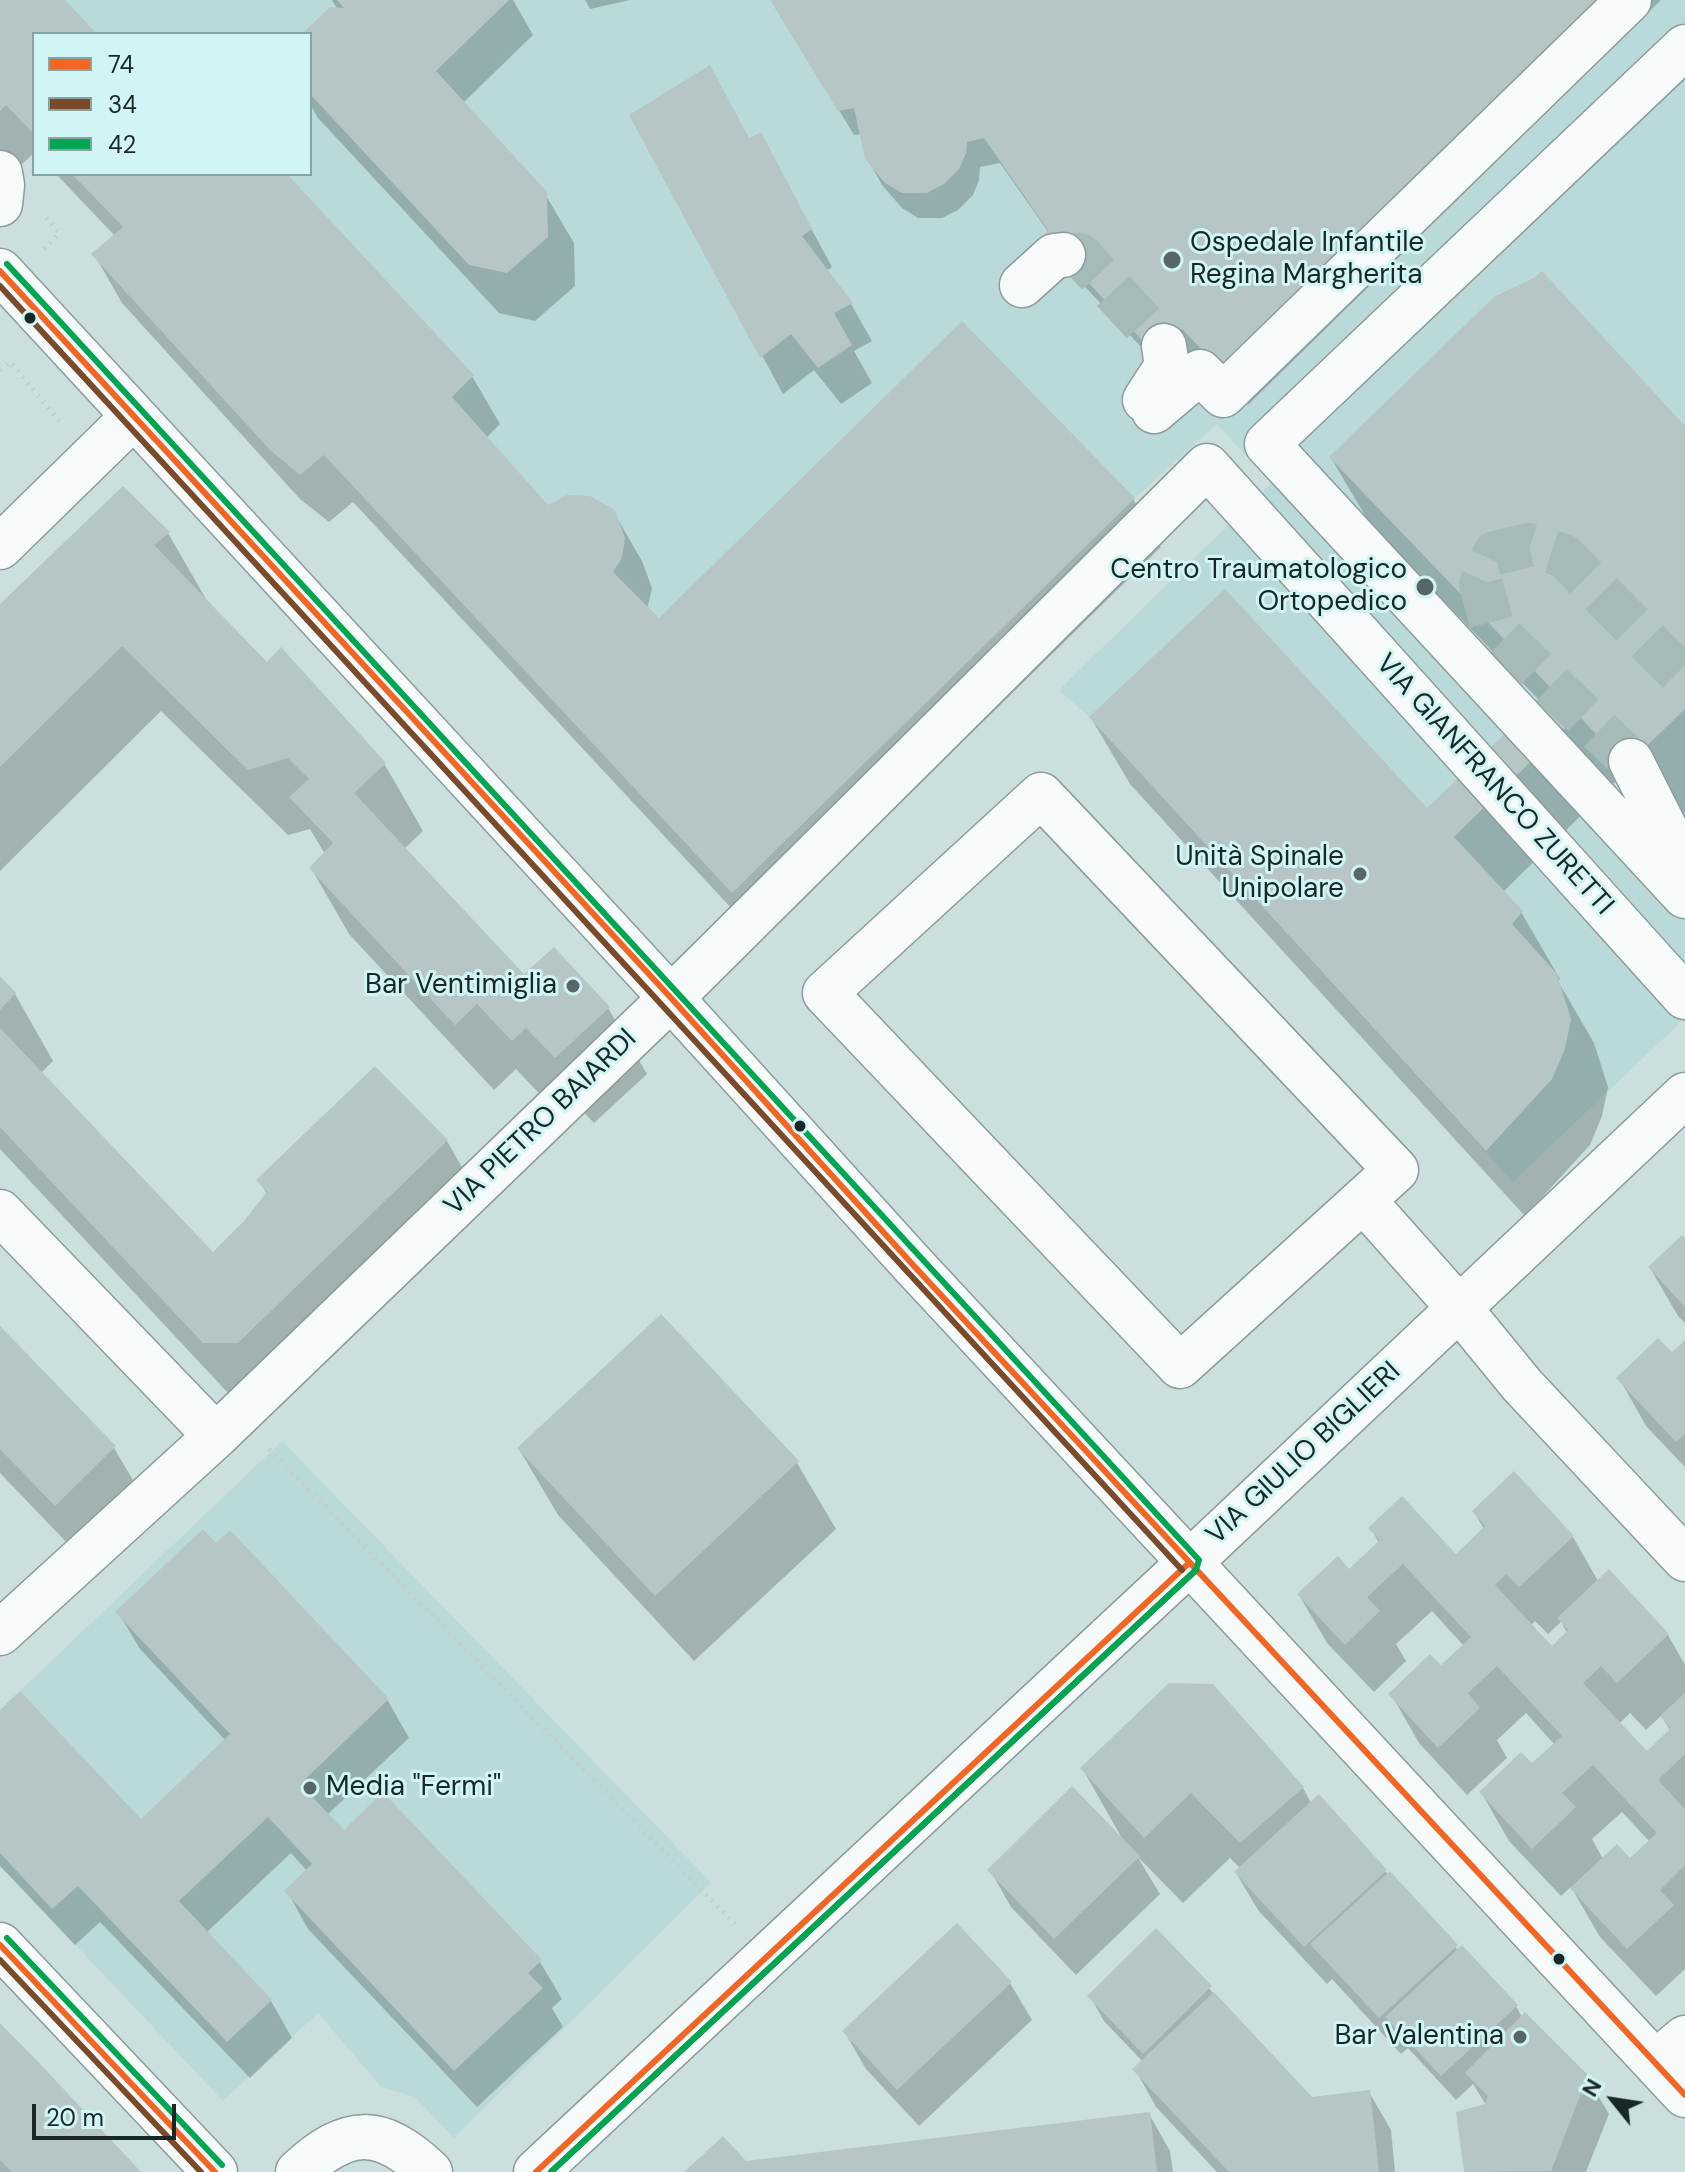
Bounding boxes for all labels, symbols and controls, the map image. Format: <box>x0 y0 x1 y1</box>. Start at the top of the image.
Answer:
legend <box>32 32 312 176</box>
text: 74 <box>108 49 134 80</box>
text: 34 <box>108 89 137 120</box>
text: 42 <box>108 129 136 160</box>
place label: Ospedale Infantile Regina Margherita <box>1190 227 1424 293</box>
marker: Ospedale Infantile Regina Margherita <box>1161 249 1183 271</box>
unlabelled marker <box>22 310 38 326</box>
place label: Centro Traumatologico Ortopedico <box>1110 554 1407 620</box>
marker: Centro Traumatologico Ortopedico <box>1414 576 1436 598</box>
street label: VIA GIANFRANCO ZURETTI <box>1368 648 1620 922</box>
place label: Unità Spinale Unipolare <box>1175 841 1344 907</box>
marker: Unità Spinale Unipolare <box>1351 865 1369 883</box>
place label: Bar Ventimiglia <box>365 969 557 1003</box>
marker: Bar Ventimiglia <box>564 977 582 995</box>
street label: VIA PIETRO BAIARDI <box>438 1023 644 1223</box>
unlabelled marker <box>792 1118 808 1134</box>
street label: VIA GIULIO BIGLIERI <box>1200 1355 1408 1553</box>
place label: Media "Fermi" <box>326 1771 501 1805</box>
marker: Media "Fermi" <box>301 1779 319 1797</box>
unlabelled marker <box>1551 1951 1567 1967</box>
place label: Bar Valentina <box>1334 2020 1504 2054</box>
marker: Bar Valentina <box>1511 2028 1529 2046</box>
north arrow <box>1573 2060 1653 2140</box>
text: N <box>1575 2074 1608 2102</box>
scale bar <box>36 2088 180 2138</box>
text: 20 m <box>46 2102 104 2133</box>

